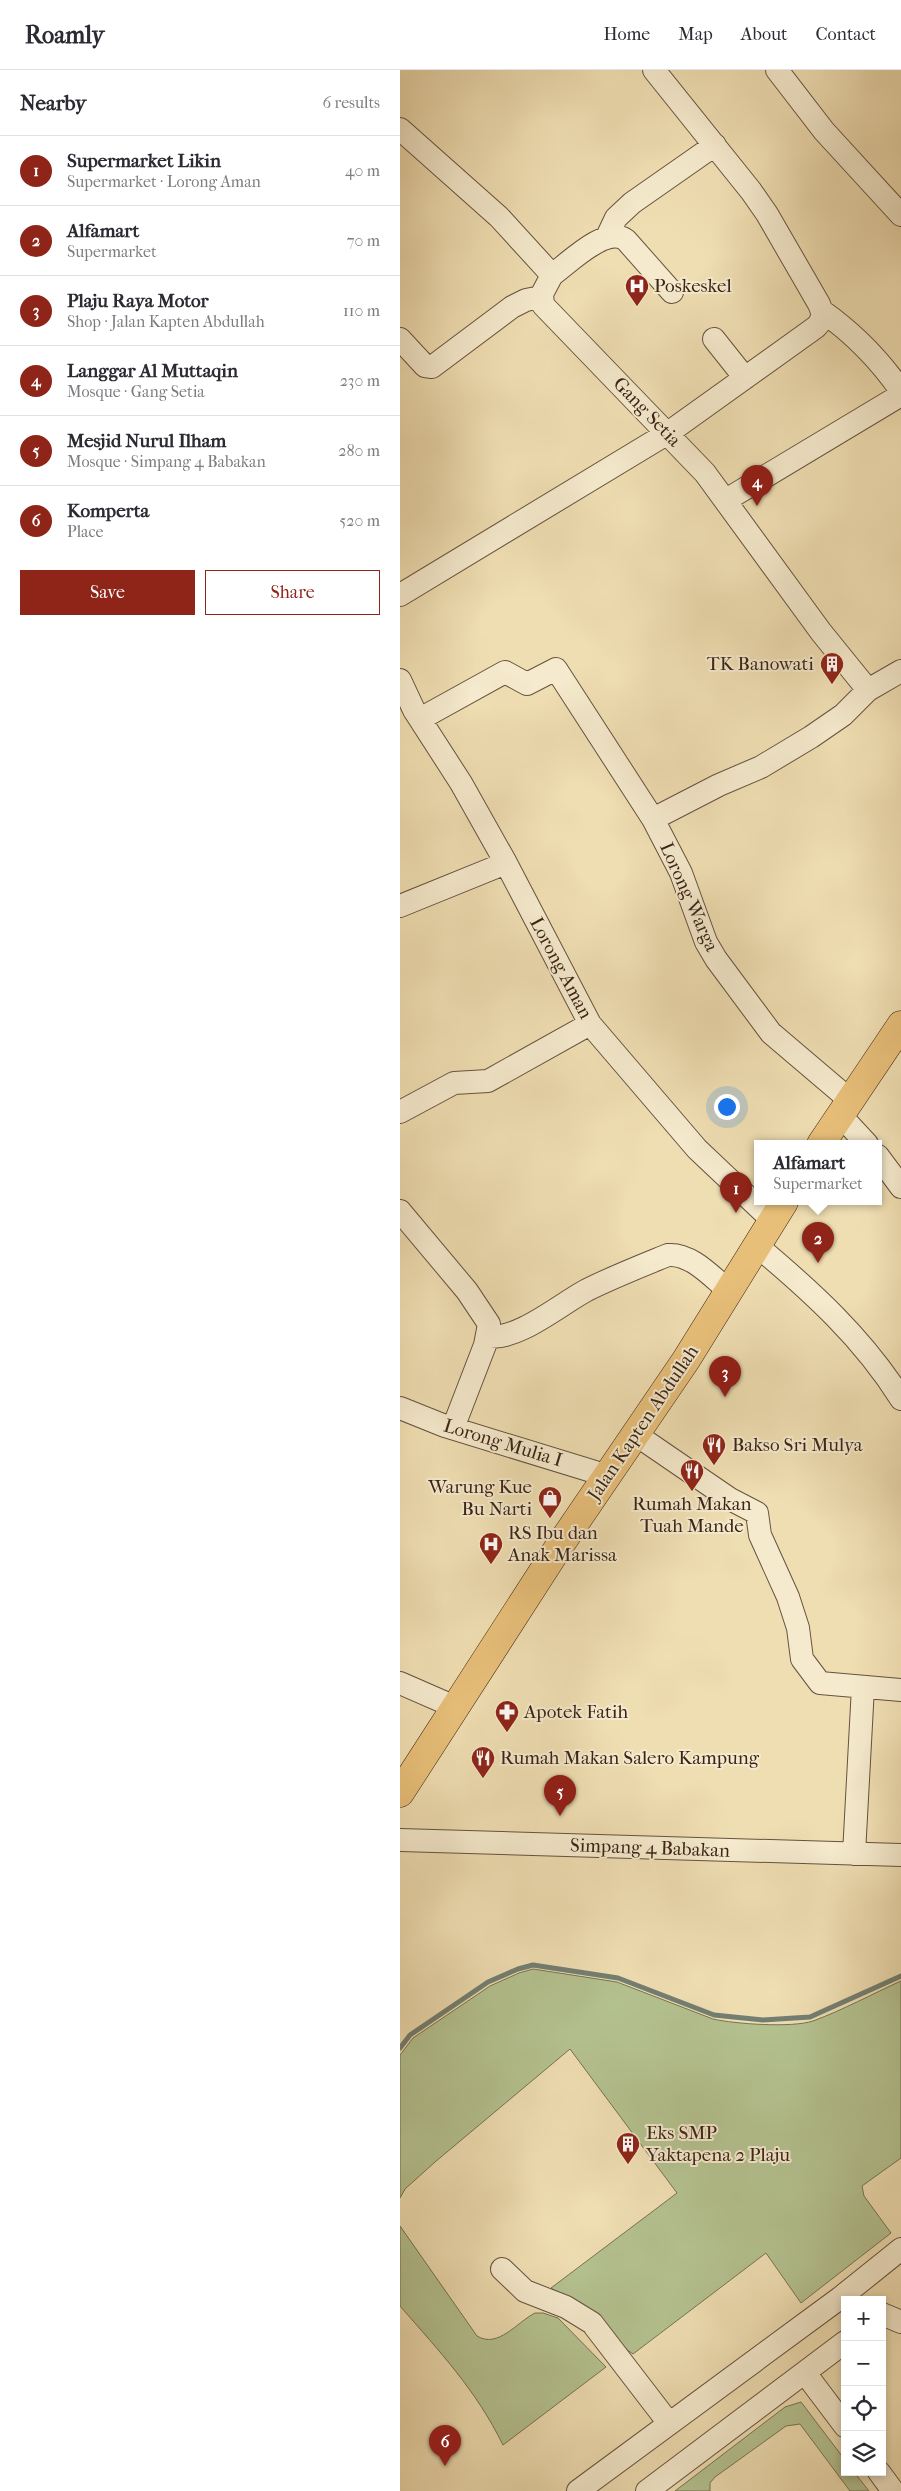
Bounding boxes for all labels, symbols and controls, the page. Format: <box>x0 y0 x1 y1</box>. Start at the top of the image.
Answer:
text: Roamly <box>25 21 104 49</box>
text: Home <box>603 24 650 45</box>
text: Map <box>678 24 713 45</box>
text: About <box>741 24 787 45</box>
text: Contact <box>815 24 876 45</box>
text: Nearby <box>20 91 86 115</box>
text: 6 results <box>322 93 380 112</box>
text: Supermarket Likin <box>67 150 221 172</box>
text: 1 <box>33 161 39 180</box>
text: 40 m <box>345 161 380 180</box>
text: Supermarket · Lorong Aman <box>67 172 261 191</box>
text: Alfamart <box>67 220 139 242</box>
text: 2 <box>32 231 40 250</box>
text: 70 m <box>347 231 380 250</box>
text: Supermarket <box>67 242 157 261</box>
hospital icon: Poskeskel <box>624 273 650 307</box>
place label: Poskeskel <box>654 275 732 297</box>
text: Plaju Raya Motor <box>67 290 209 312</box>
text: 3 <box>33 301 39 320</box>
text: 110 m <box>343 301 380 320</box>
text: Shop · Jalan Kapten Abdullah <box>67 312 265 331</box>
text: Langgar Al Muttaqin <box>67 360 238 382</box>
text: 4 <box>31 371 41 390</box>
text: 230 m <box>340 371 380 390</box>
street label: Gang Setia <box>609 373 686 451</box>
text: Mosque · Gang Setia <box>67 382 205 401</box>
text: Mesjid Nurul Ilham <box>67 430 226 452</box>
text: 5 <box>33 441 39 460</box>
text: 280 m <box>338 441 380 460</box>
text: Mosque · Simpang 4 Babakan <box>67 452 266 471</box>
pin: 4 <box>741 465 773 506</box>
text: Komperta <box>67 500 149 522</box>
text: 6 <box>32 511 40 530</box>
text: 520 m <box>339 511 380 530</box>
text: Place <box>67 522 103 541</box>
button: Save <box>20 570 195 615</box>
button: Share <box>205 570 380 615</box>
building icon: TK Banowati <box>819 651 845 685</box>
place label: TK Banowati <box>707 653 814 675</box>
street label: Lorong Warga <box>655 839 723 955</box>
street label: Lorong Aman <box>525 914 597 1022</box>
your location <box>714 1094 740 1120</box>
popup <box>754 1140 882 1205</box>
text: Alfamart <box>773 1152 845 1174</box>
pin: 1 <box>720 1172 752 1213</box>
text: Supermarket <box>773 1174 863 1193</box>
pin: 2 <box>802 1222 834 1263</box>
street label: Jalan Kapten Abdullah <box>582 1341 703 1506</box>
pin: 3 <box>709 1356 741 1397</box>
street label: Lorong Mulia I <box>441 1415 565 1471</box>
restaurant icon: Bakso Sri Mulya <box>701 1432 727 1466</box>
place label: Bakso Sri Mulya <box>732 1434 863 1456</box>
restaurant icon: Rumah Makan Tuah Mande <box>679 1458 705 1492</box>
place label: Warung Kue Bu Narti <box>427 1476 532 1520</box>
shop icon: Warung Kue Bu Narti <box>537 1485 563 1519</box>
place label: Rumah Makan Tuah Mande <box>632 1493 752 1537</box>
place label: RS Ibu dan Anak Marissa <box>507 1522 617 1566</box>
hospital icon: RS Ibu dan Anak Marissa <box>478 1531 504 1565</box>
pharmacy icon: Apotek Fatih <box>494 1699 520 1733</box>
place label: Apotek Fatih <box>523 1701 628 1723</box>
restaurant icon: Rumah Makan Salero Kampung <box>470 1745 496 1779</box>
place label: Rumah Makan Salero Kampung <box>500 1747 760 1769</box>
pin: 5 <box>544 1775 576 1816</box>
street label: Simpang 4 Babakan <box>570 1834 730 1862</box>
place label: Eks SMP Yaktapena 2 Plaju <box>645 2122 790 2166</box>
building icon: Eks SMP Yaktapena 2 Plaju <box>615 2131 641 2165</box>
map controls <box>841 2296 886 2476</box>
button: + <box>841 2296 886 2341</box>
button: − <box>841 2341 886 2386</box>
button: locate <box>841 2386 886 2431</box>
pin: 6 <box>429 2425 461 2466</box>
button: layers <box>841 2431 886 2476</box>

